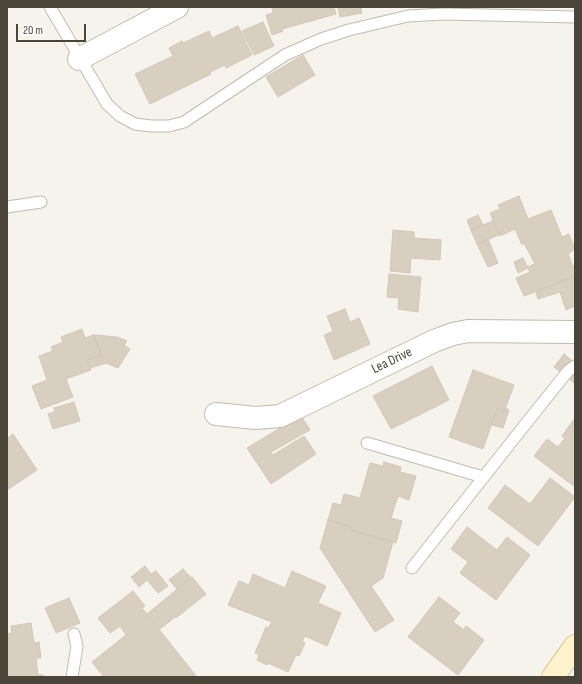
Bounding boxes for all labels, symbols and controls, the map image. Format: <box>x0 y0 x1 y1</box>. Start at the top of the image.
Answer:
scale bar <box>18 16 88 42</box>
text: 20 m <box>23 23 43 38</box>
street label: Lea Drive <box>369 344 415 378</box>

